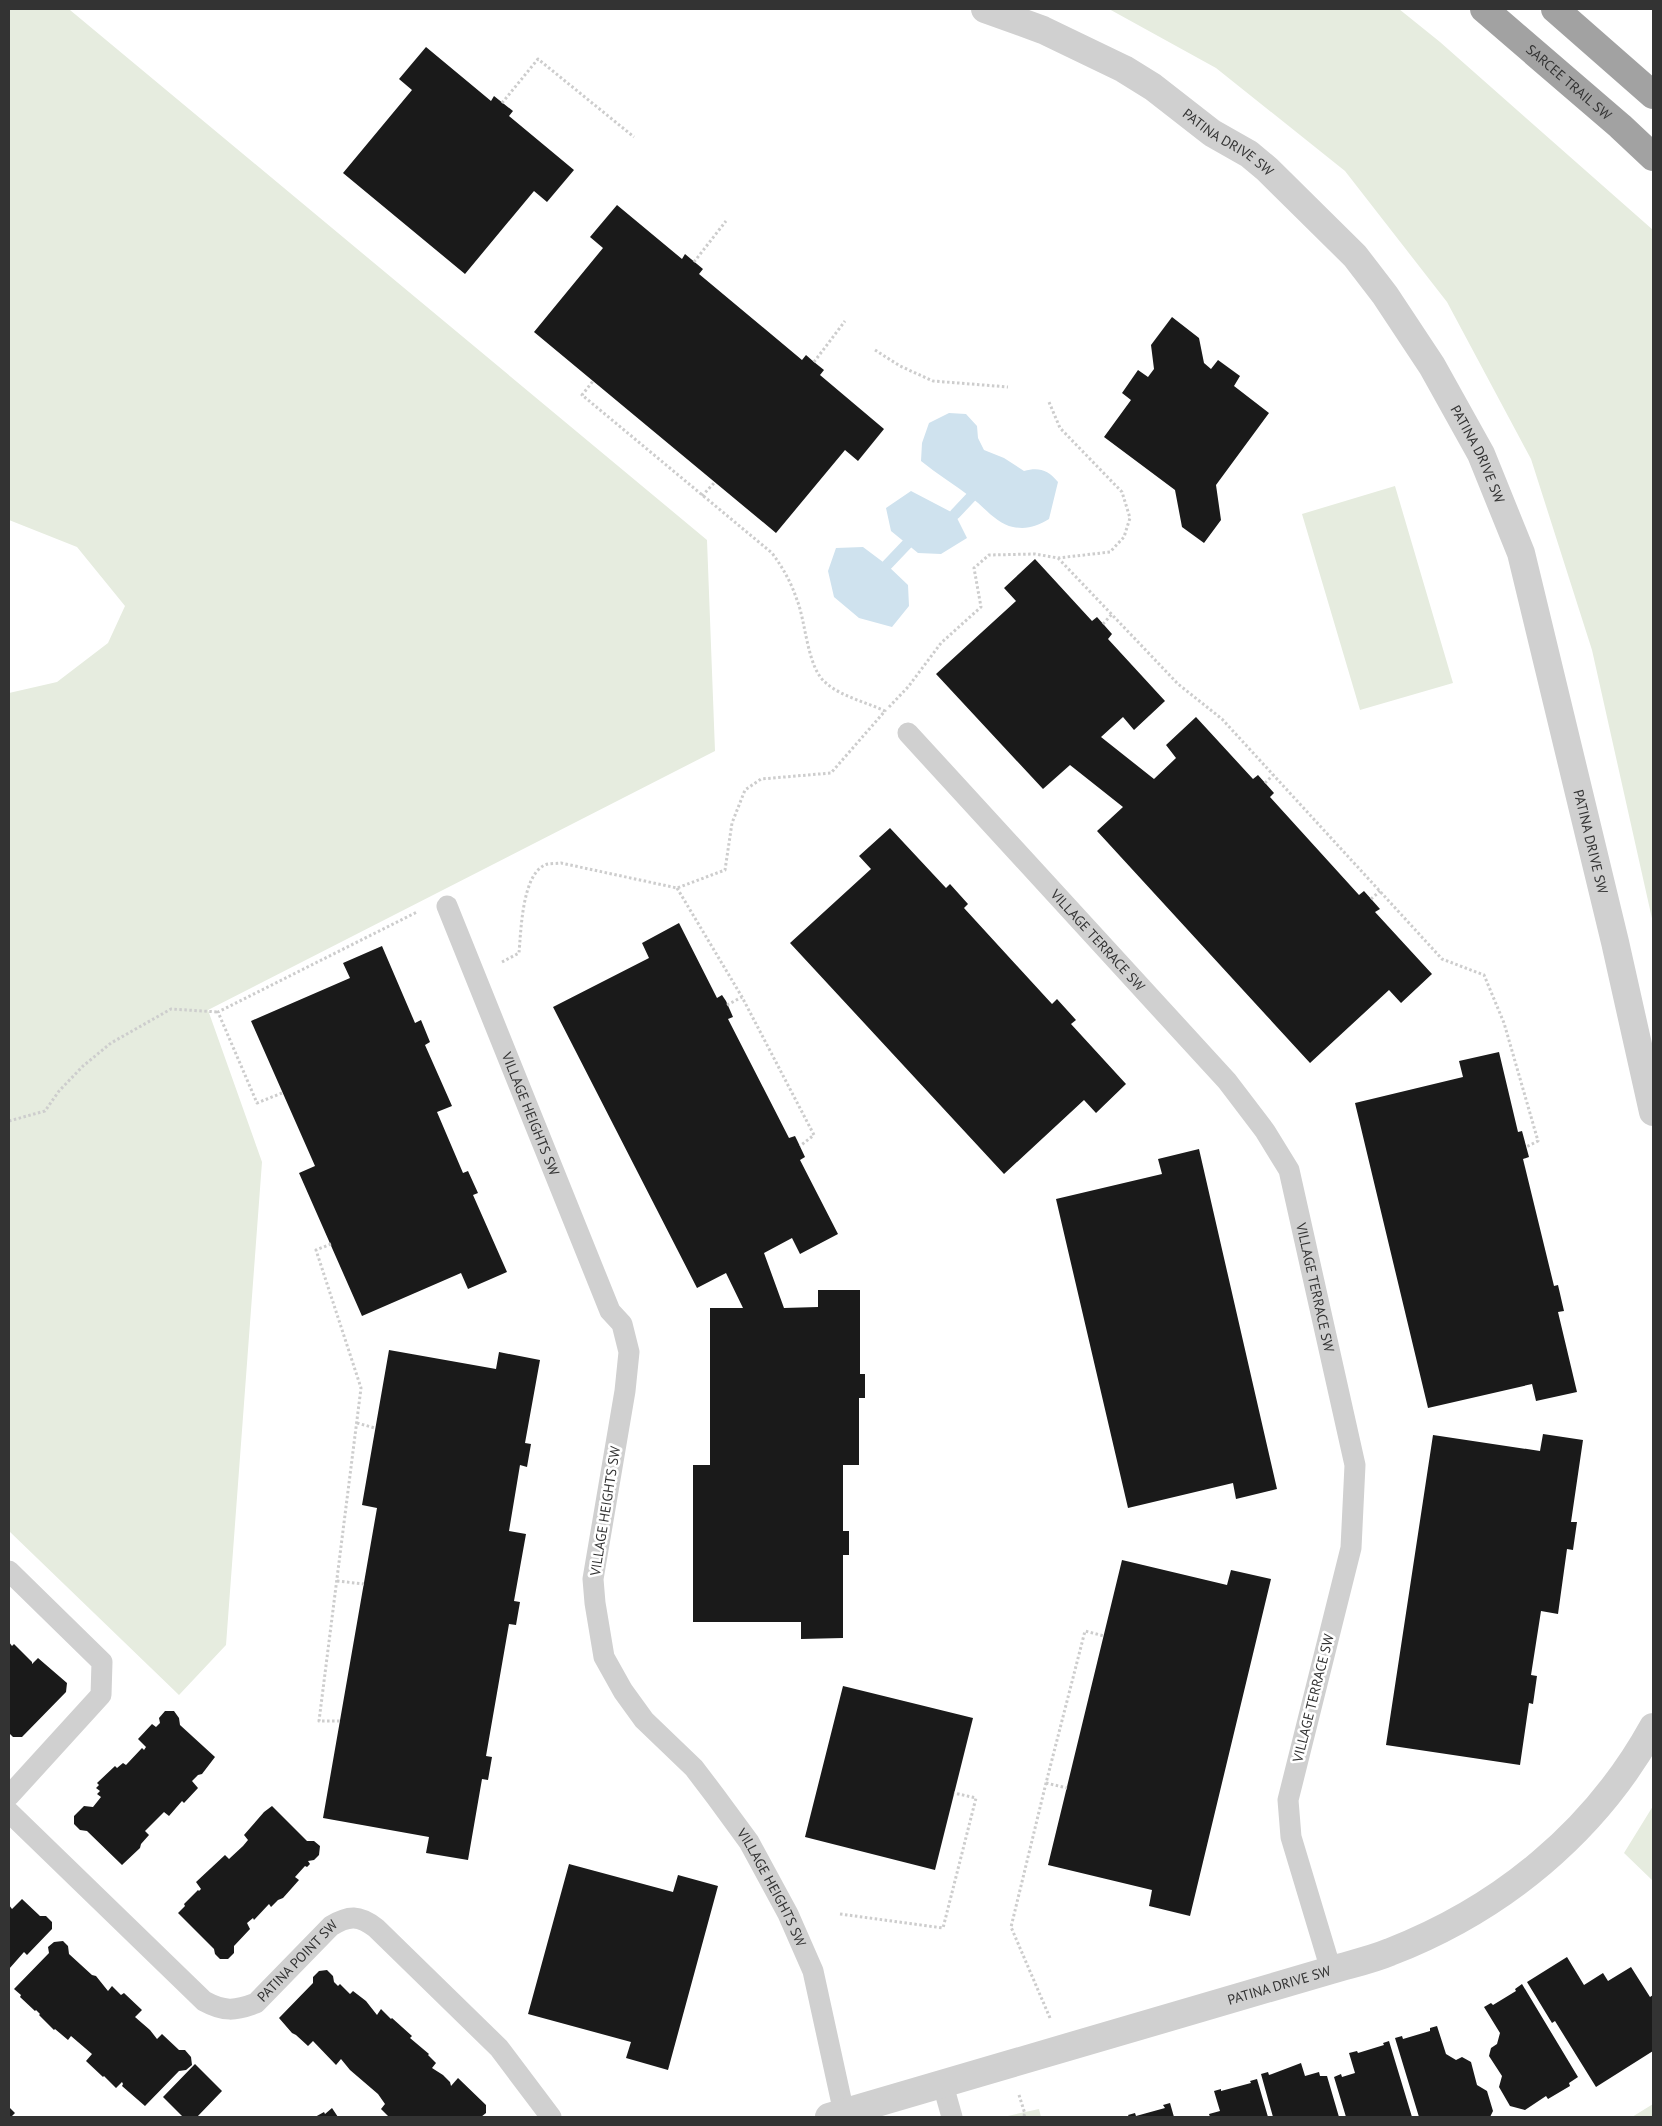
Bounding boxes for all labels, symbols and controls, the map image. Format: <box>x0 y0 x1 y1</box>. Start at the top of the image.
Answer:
street label: SARCEE TRAIL SW <box>1522 40 1616 124</box>
street label: PATINA DRIVE SW <box>1179 104 1278 180</box>
street label: PATINA DRIVE SW <box>1447 402 1509 506</box>
street label: PATINA DRIVE SW <box>1569 788 1612 896</box>
street label: VILLAGE TERRACE SW <box>1046 885 1149 995</box>
street label: VILLAGE HEIGHTS SW <box>497 1049 564 1178</box>
street label: VILLAGE TERRACE SW <box>1292 1220 1339 1354</box>
street label: VILLAGE HEIGHTS SW <box>586 1444 624 1578</box>
street label: VILLAGE TERRACE SW <box>1288 1632 1338 1765</box>
street label: VILLAGE HEIGHTS SW <box>732 1824 810 1950</box>
street label: PATINA POINT SW <box>253 1916 341 2006</box>
street label: PATINA DRIVE SW <box>1225 1961 1333 2009</box>

